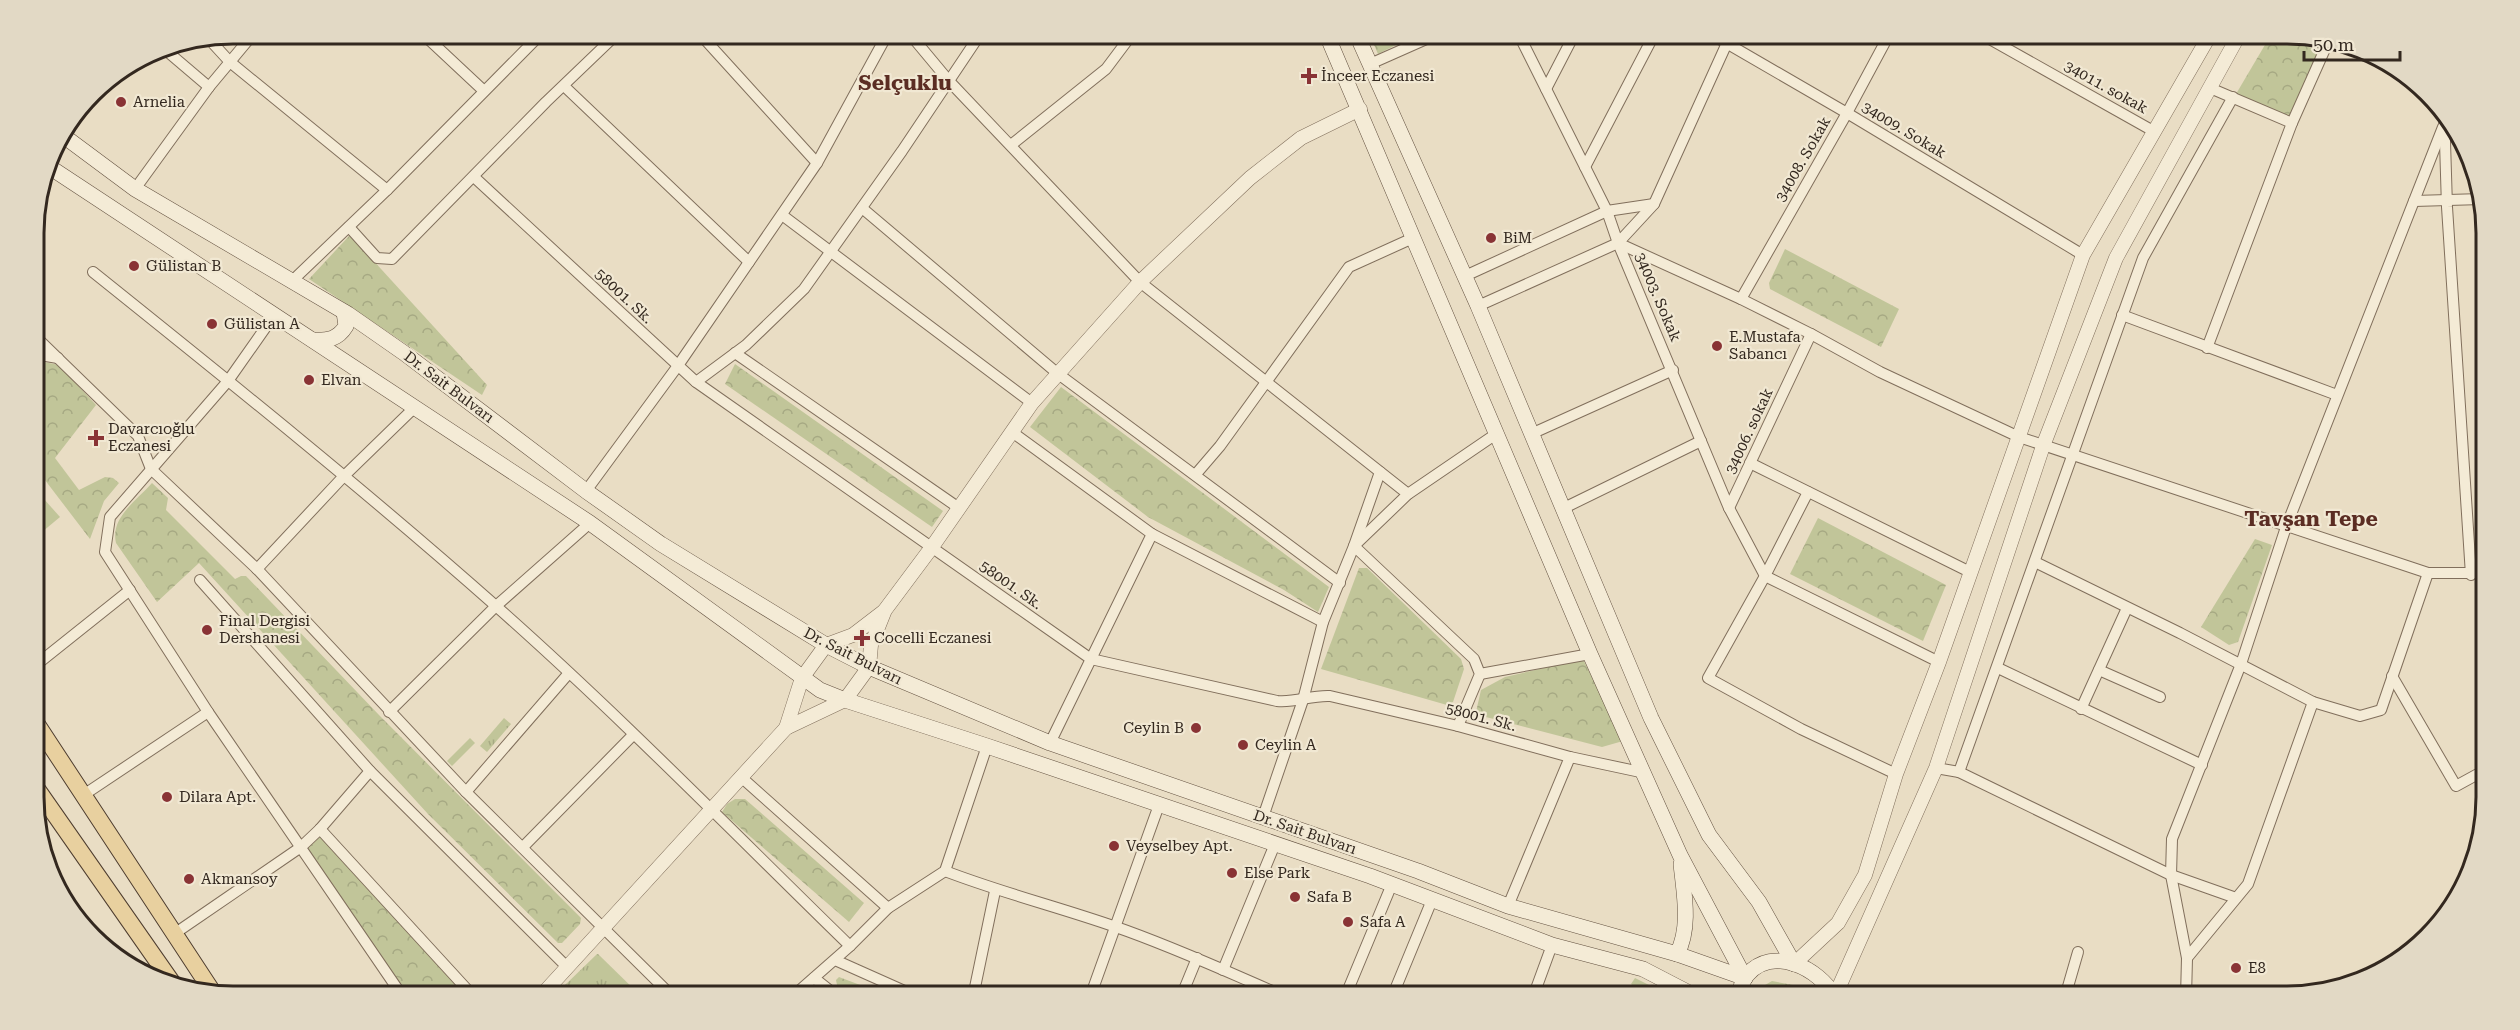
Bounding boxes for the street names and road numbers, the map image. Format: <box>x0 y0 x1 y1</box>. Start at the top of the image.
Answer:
street label: 34011. sokak <box>2061 57 2151 118</box>
street label: 34009. Sokak <box>1859 98 1950 162</box>
street label: 34008. Sokak <box>1771 113 1835 205</box>
street label: 34003. Sokak <box>1631 250 1685 345</box>
street label: 58001. Sk. <box>591 265 657 327</box>
street label: Dr. Sait Bulvarı <box>401 347 498 427</box>
street label: 34006. sokak <box>1721 385 1777 477</box>
street label: 58001. Sk. <box>976 557 1046 613</box>
street label: Dr. Sait Bulvarı <box>801 623 905 689</box>
street label: 58001. Sk. <box>1444 699 1518 735</box>
street label: Dr. Sait Bulvarı <box>1251 806 1359 858</box>

